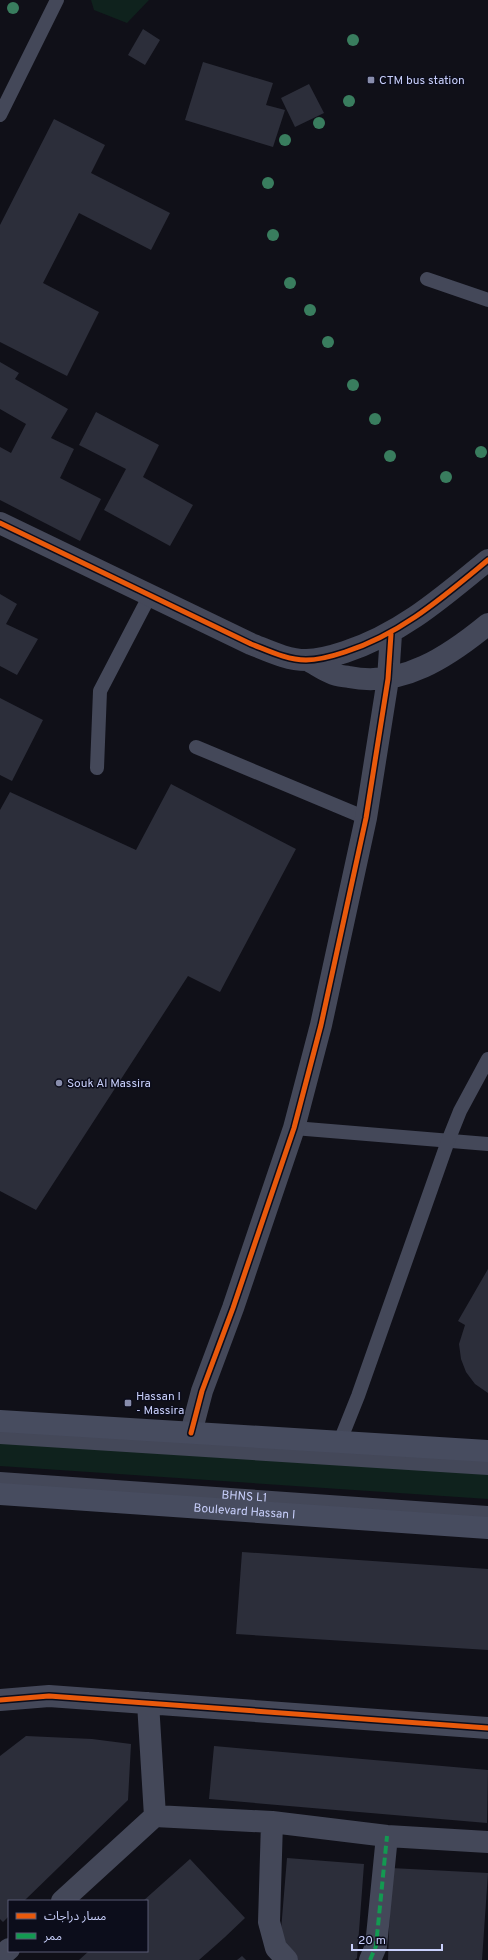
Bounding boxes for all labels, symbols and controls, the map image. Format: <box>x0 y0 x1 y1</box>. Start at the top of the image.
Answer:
place label: CTM bus station <box>379 73 465 89</box>
marker: CTM bus station <box>366 75 376 85</box>
place label: Souk Al Massira <box>67 1076 151 1092</box>
marker: Souk Al Massira <box>54 1078 64 1088</box>
place label: Hassan I - Massira <box>136 1389 184 1419</box>
marker: Hassan I - Massira <box>123 1398 133 1408</box>
street label: BHNS L1 <box>221 1487 268 1507</box>
street label: Boulevard Hassan I <box>193 1500 296 1524</box>
legend <box>8 1900 148 1952</box>
text: مسار دراجات <box>44 1909 106 1925</box>
scale bar <box>352 1926 442 1952</box>
text: ممر <box>43 1929 62 1945</box>
text: 20 m <box>358 1933 386 1949</box>

